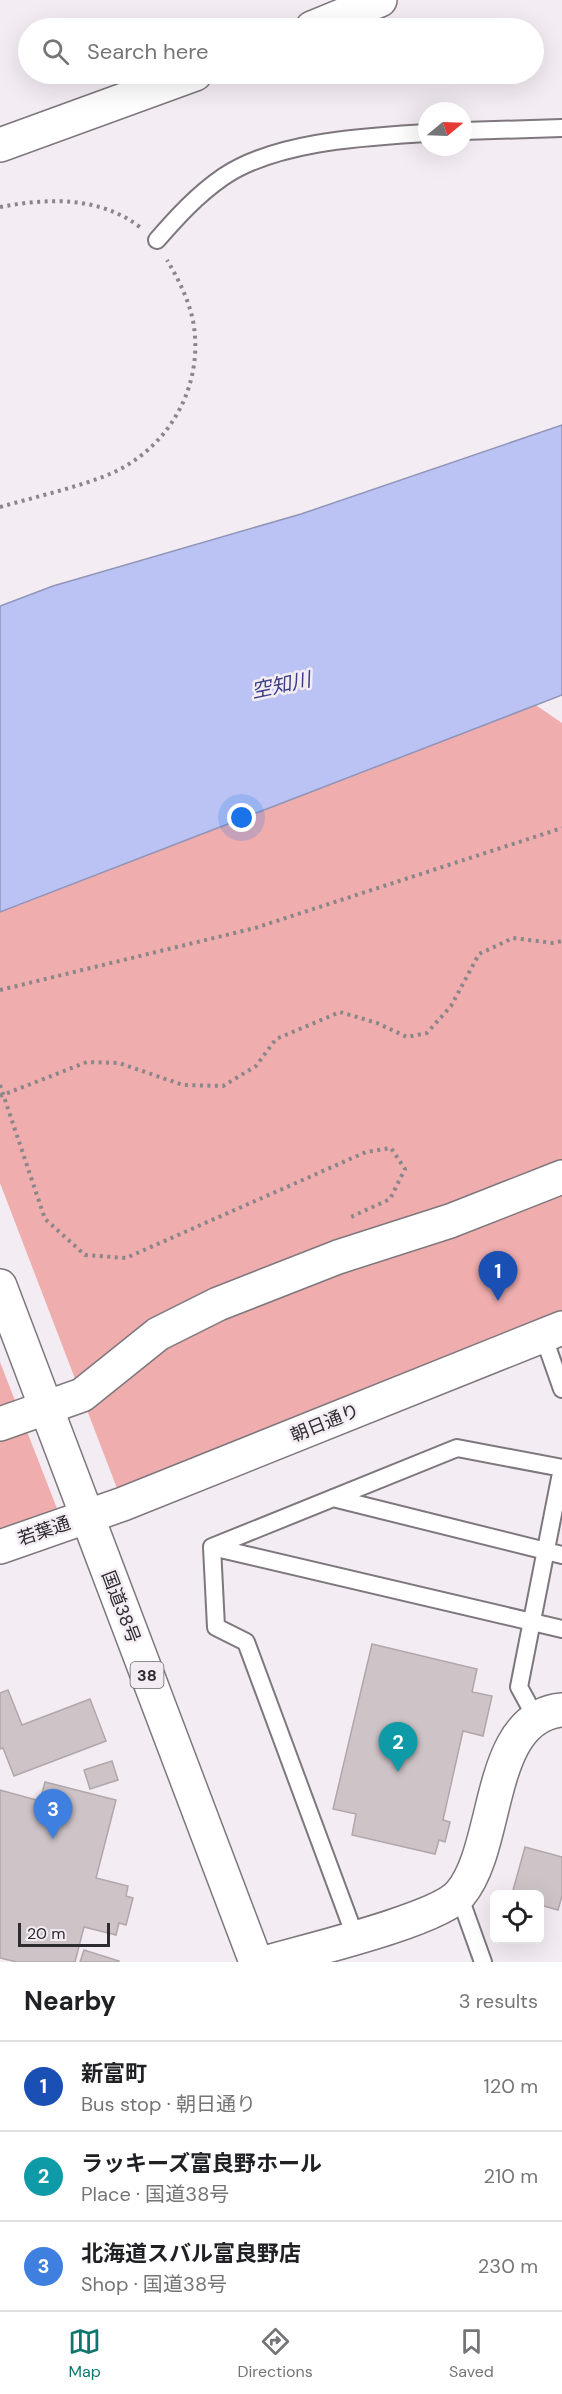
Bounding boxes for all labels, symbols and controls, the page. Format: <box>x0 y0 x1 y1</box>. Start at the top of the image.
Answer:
search box <box>18 18 544 84</box>
icon: search <box>39 35 72 68</box>
text: Search here <box>87 37 208 66</box>
north arrow <box>418 102 472 156</box>
water label: 空知川 <box>249 666 315 704</box>
your location <box>227 803 256 832</box>
pin: 1 <box>478 1252 518 1301</box>
street label: 朝日通り <box>287 1398 363 1448</box>
street label: 若葉通 <box>15 1511 73 1551</box>
street label: 国道38号 <box>96 1567 146 1647</box>
road number: 38 <box>130 1662 164 1688</box>
pin: 2 <box>378 1722 418 1772</box>
pin: 3 <box>34 1790 72 1839</box>
map controls <box>490 1890 544 1944</box>
button: locate <box>490 1890 544 1944</box>
scale bar <box>18 1920 110 1948</box>
text: 20 m <box>27 1923 66 1944</box>
text: Nearby <box>24 1984 116 2018</box>
text: 3 results <box>459 1988 538 2014</box>
text: 新富町 <box>81 2059 147 2088</box>
text: 1 <box>40 2073 47 2099</box>
text: 120 m <box>484 2073 538 2099</box>
text: Bus stop · 朝日通り <box>81 2091 256 2117</box>
text: ラッキーズ富良野ホール <box>81 2149 322 2178</box>
text: 2 <box>38 2163 49 2189</box>
text: 210 m <box>483 2163 538 2189</box>
text: Place · 国道38号 <box>81 2181 229 2207</box>
text: 北海道スバル富良野店 <box>81 2239 301 2268</box>
text: 3 <box>37 2253 50 2279</box>
text: 230 m <box>478 2253 538 2279</box>
text: Shop · 国道38号 <box>81 2271 227 2297</box>
tab: Map <box>68 2325 101 2382</box>
tab: Directions <box>237 2325 313 2382</box>
tab: Saved <box>449 2325 494 2382</box>

